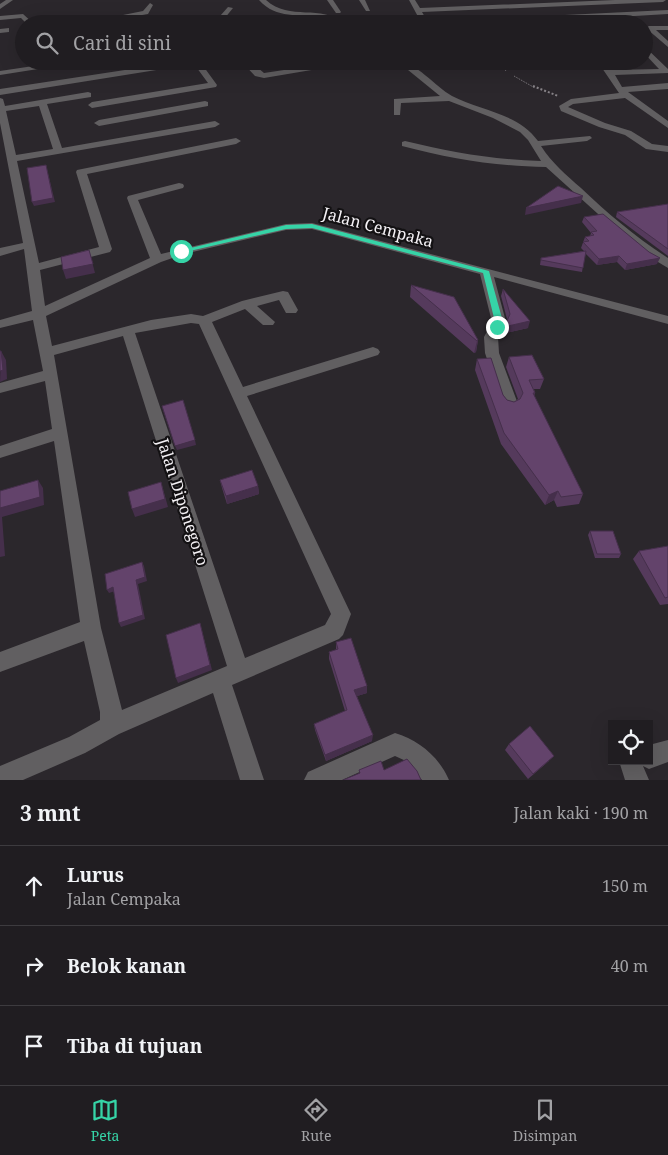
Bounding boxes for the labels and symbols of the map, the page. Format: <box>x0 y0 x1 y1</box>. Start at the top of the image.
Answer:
street label: Jalan Cempaka <box>319 201 436 252</box>
route start <box>170 240 193 263</box>
route end <box>486 316 509 339</box>
street label: Jalan Diponegoro <box>152 435 214 568</box>

